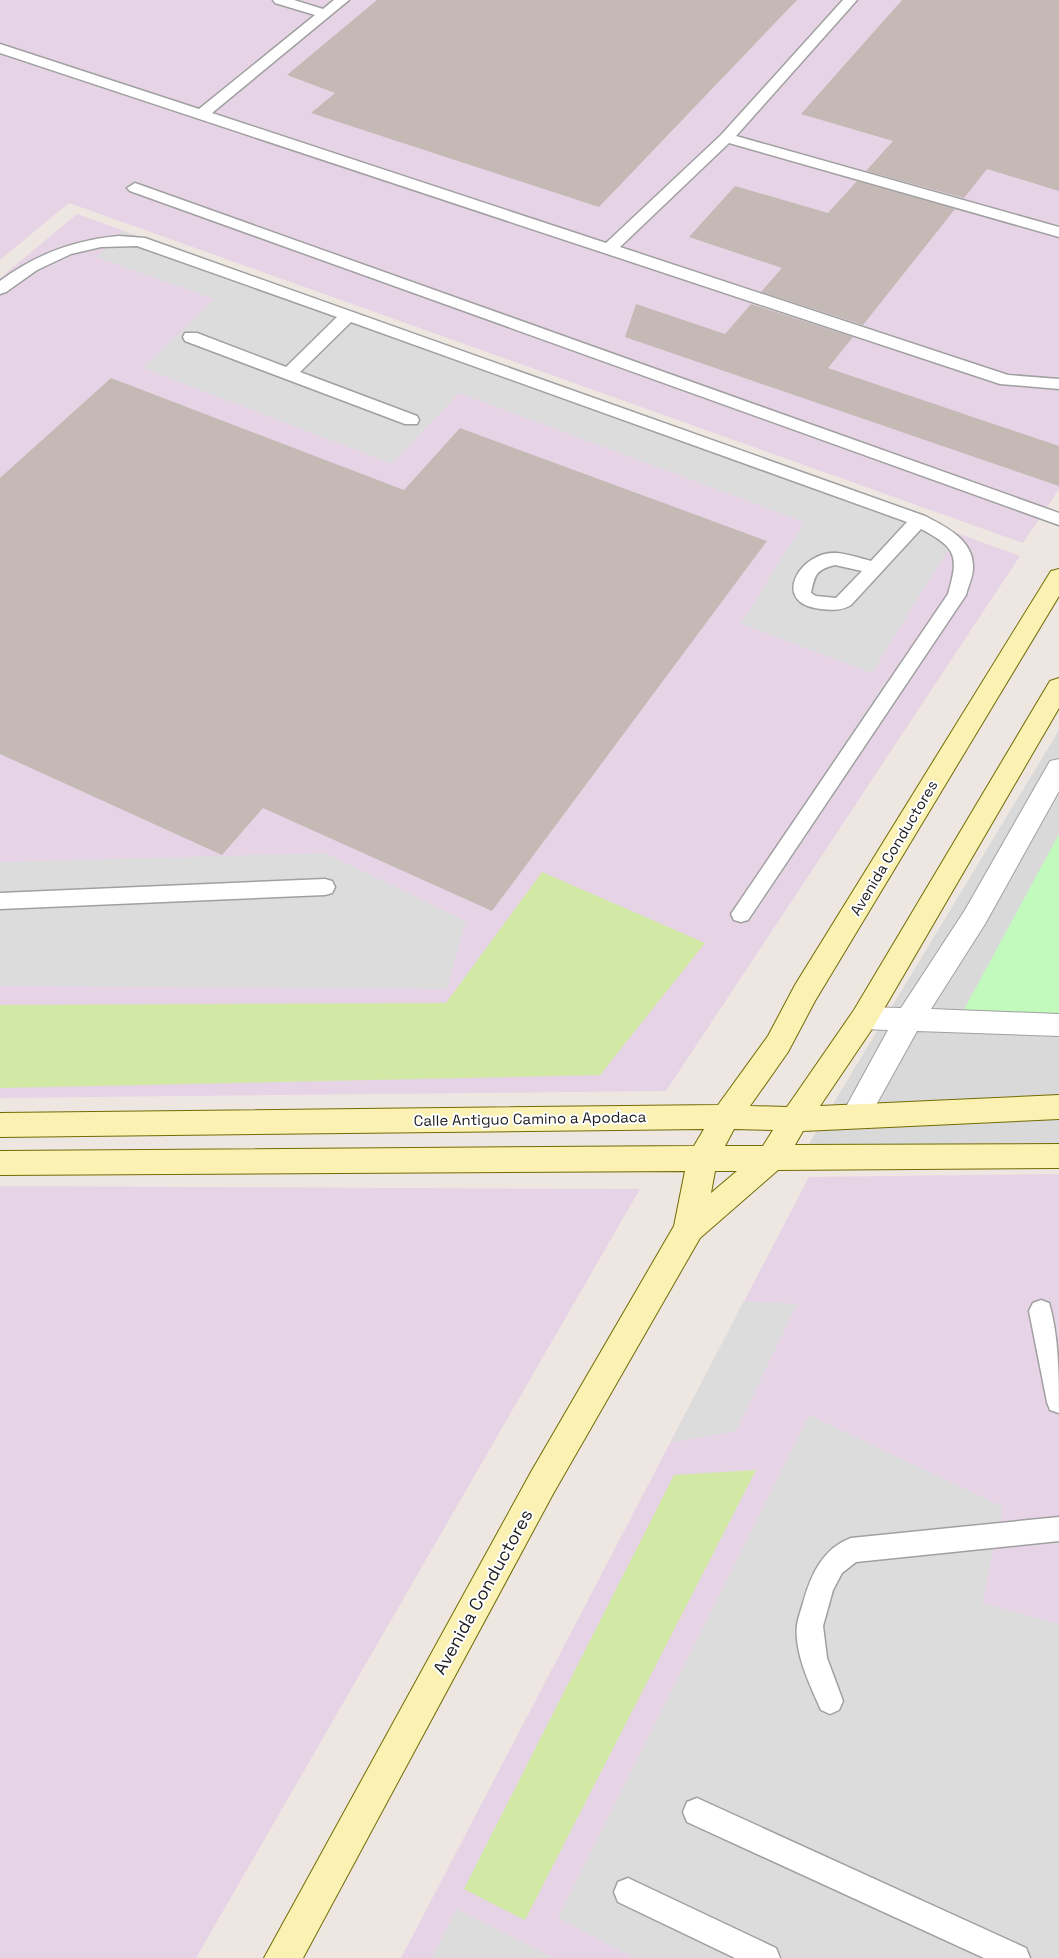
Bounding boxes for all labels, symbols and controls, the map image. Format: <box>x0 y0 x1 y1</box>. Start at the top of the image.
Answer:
street label: Avenida Conductores <box>846 777 942 919</box>
street label: Calle Antiguo Camino a Apodaca <box>414 1107 647 1130</box>
street label: Avenida Conductores <box>428 1505 538 1678</box>

